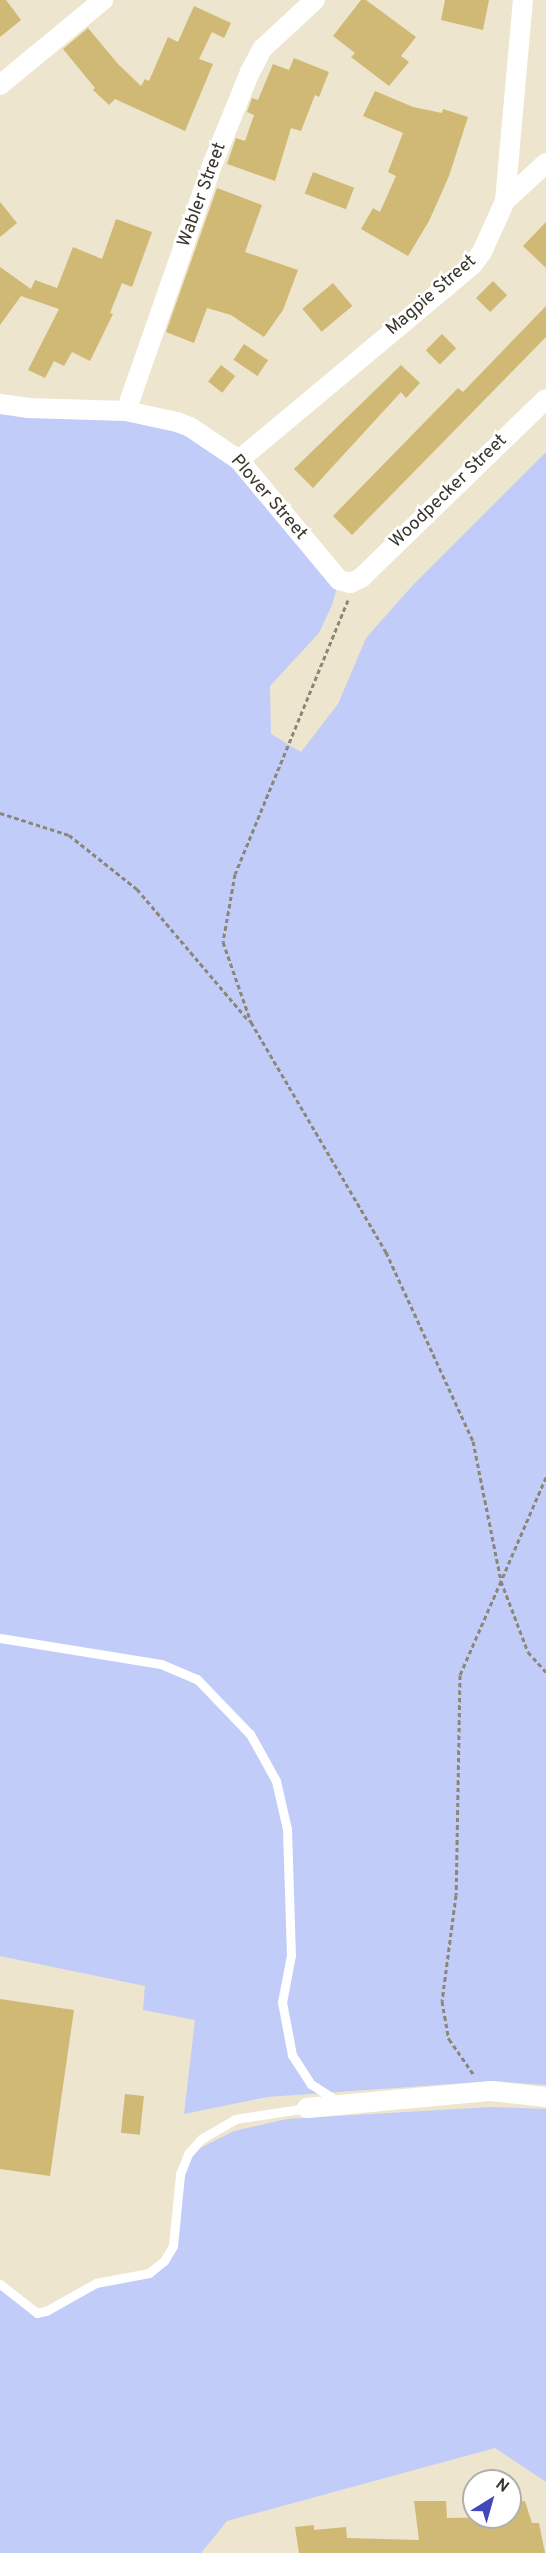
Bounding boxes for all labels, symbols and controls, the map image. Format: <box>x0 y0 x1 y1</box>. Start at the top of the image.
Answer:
street label: Wabler Street <box>174 140 232 250</box>
street label: Magpie Street <box>383 251 481 341</box>
street label: Woodpecker Street <box>386 431 512 553</box>
street label: Plover Street <box>225 451 311 545</box>
north arrow <box>462 2469 522 2529</box>
text: N <box>491 2475 512 2498</box>

